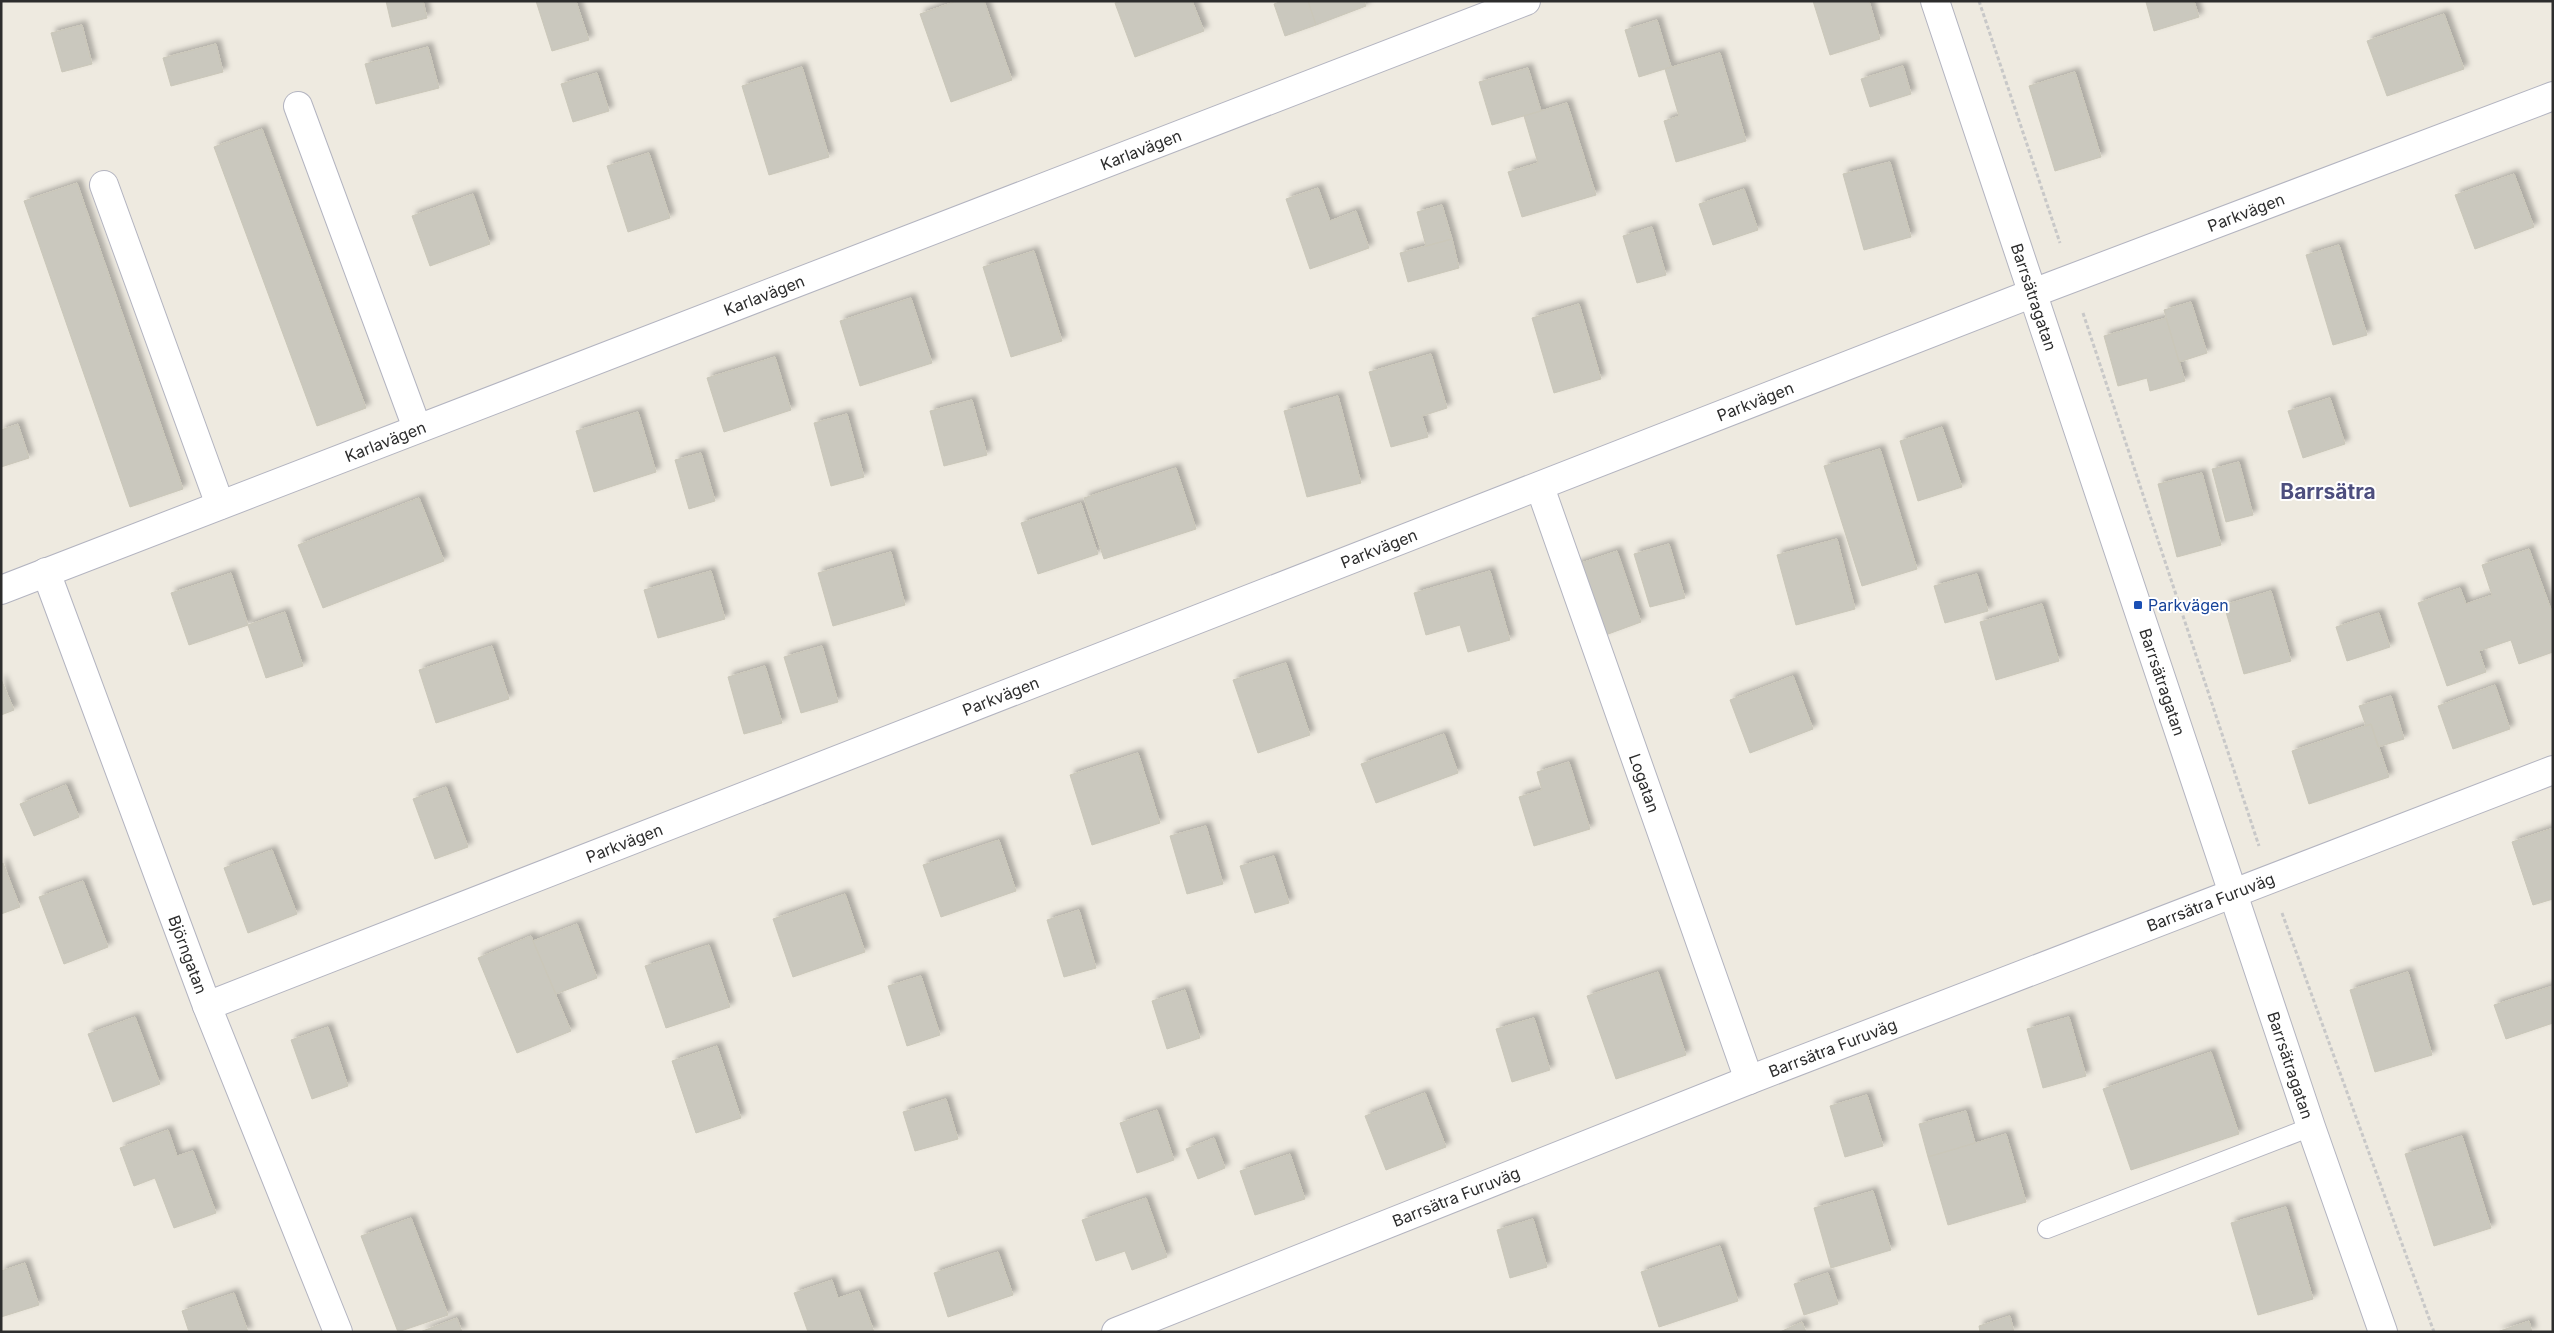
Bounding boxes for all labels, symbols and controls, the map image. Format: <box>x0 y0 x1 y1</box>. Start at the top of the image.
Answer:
street label: Karlavägen <box>1098 125 1184 174</box>
street label: Parkvägen <box>2205 189 2287 236</box>
street label: Barrsätragatan <box>2007 241 2061 353</box>
street label: Karlavägen <box>721 271 807 320</box>
street label: Parkvägen <box>1714 377 1796 425</box>
street label: Karlavägen <box>342 417 429 466</box>
district label: Barrsätra <box>2280 479 2376 504</box>
street label: Parkvägen <box>1338 524 1420 572</box>
place label: Parkvägen <box>2148 595 2229 615</box>
marker: Parkvägen <box>2132 599 2144 611</box>
street label: Barrsätragatan <box>2135 626 2190 738</box>
street label: Parkvägen <box>959 672 1042 720</box>
street label: Logatan <box>1625 751 1664 815</box>
street label: Parkvägen <box>583 819 666 867</box>
street label: Barrsätra Furuväg <box>2144 868 2277 936</box>
street label: Björngatan <box>164 913 212 997</box>
street label: Barrsätragatan <box>2263 1009 2318 1122</box>
street label: Barrsätra Furuväg <box>1766 1014 1900 1081</box>
street label: Barrsätra Furuväg <box>1389 1162 1523 1231</box>

